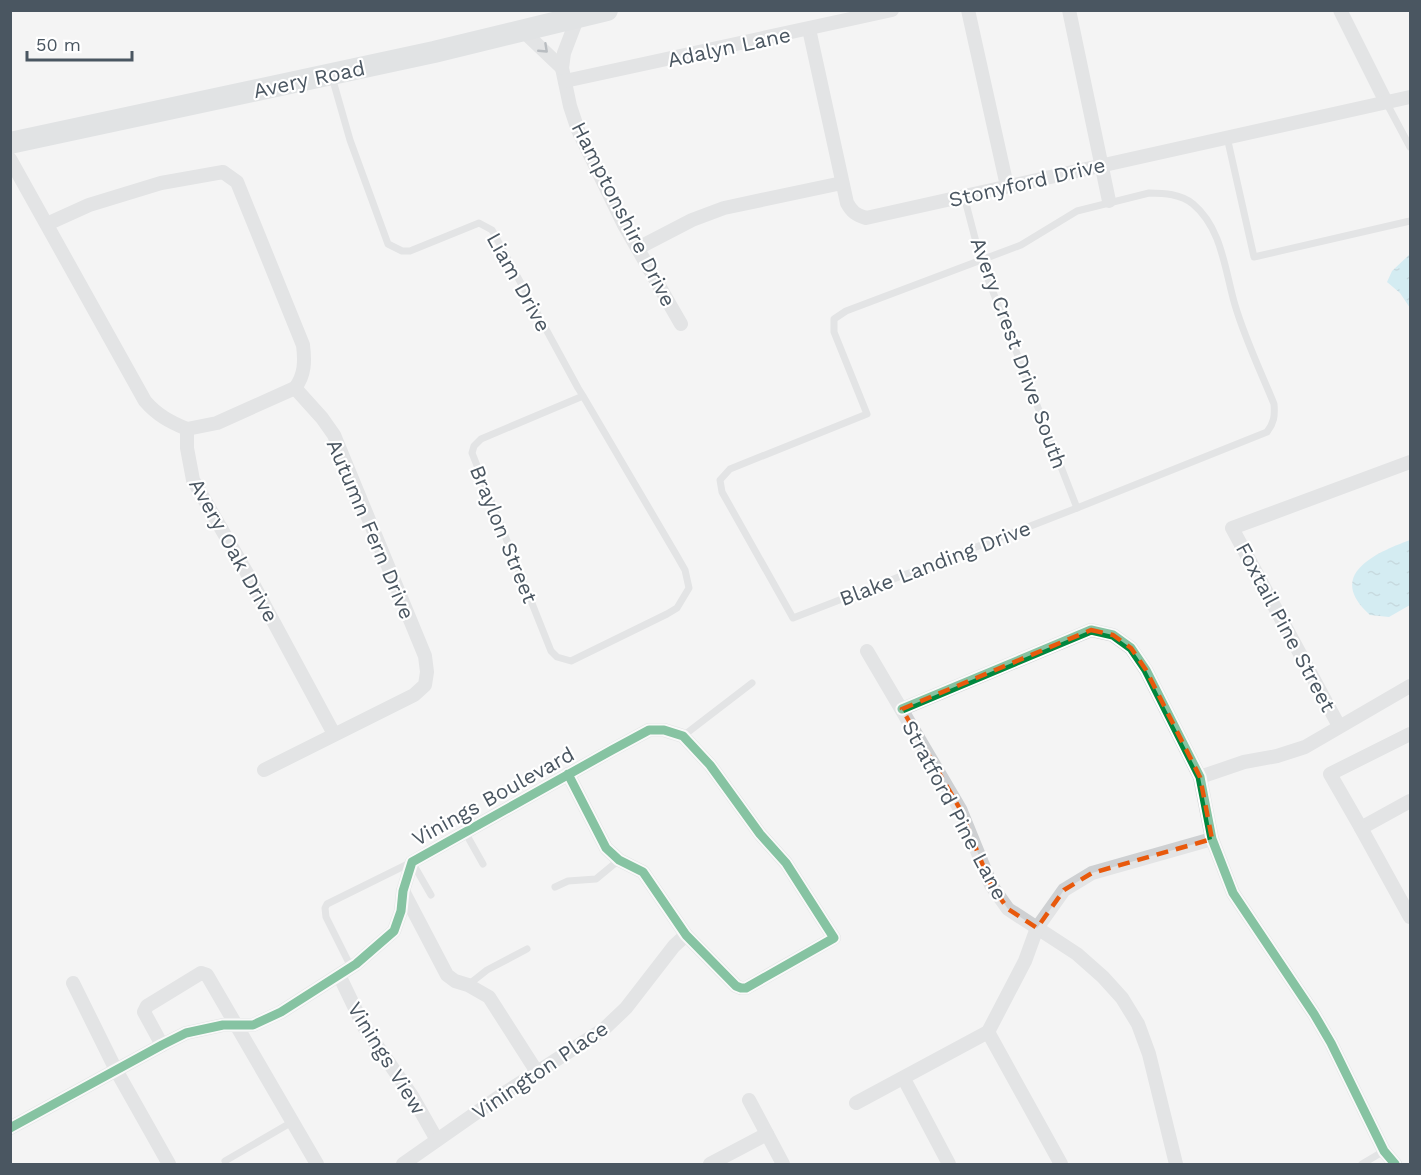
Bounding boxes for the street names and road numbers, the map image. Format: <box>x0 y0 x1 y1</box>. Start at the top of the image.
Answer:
street label: Adalyn Lane <box>665 22 793 72</box>
street label: Avery Road <box>251 55 367 103</box>
street label: Hamptonshire Drive <box>567 117 681 311</box>
street label: Stonyford Drive <box>946 152 1108 212</box>
street label: Liam Drive <box>482 228 556 336</box>
street label: Avery Crest Drive South <box>965 234 1073 472</box>
street label: Autumn Fern Drive <box>322 435 420 623</box>
street label: Braylon Street <box>465 461 543 607</box>
street label: Avery Oak Drive <box>184 474 284 626</box>
street label: Blake Landing Drive <box>836 515 1034 611</box>
street label: Foxtail Pine Street <box>1231 538 1341 716</box>
street label: Stratford Pine Lane <box>897 716 1013 904</box>
street label: Vinings Boulevard <box>408 741 578 851</box>
street label: Vinings View <box>342 997 432 1119</box>
street label: Vinington Place <box>467 1015 613 1125</box>

